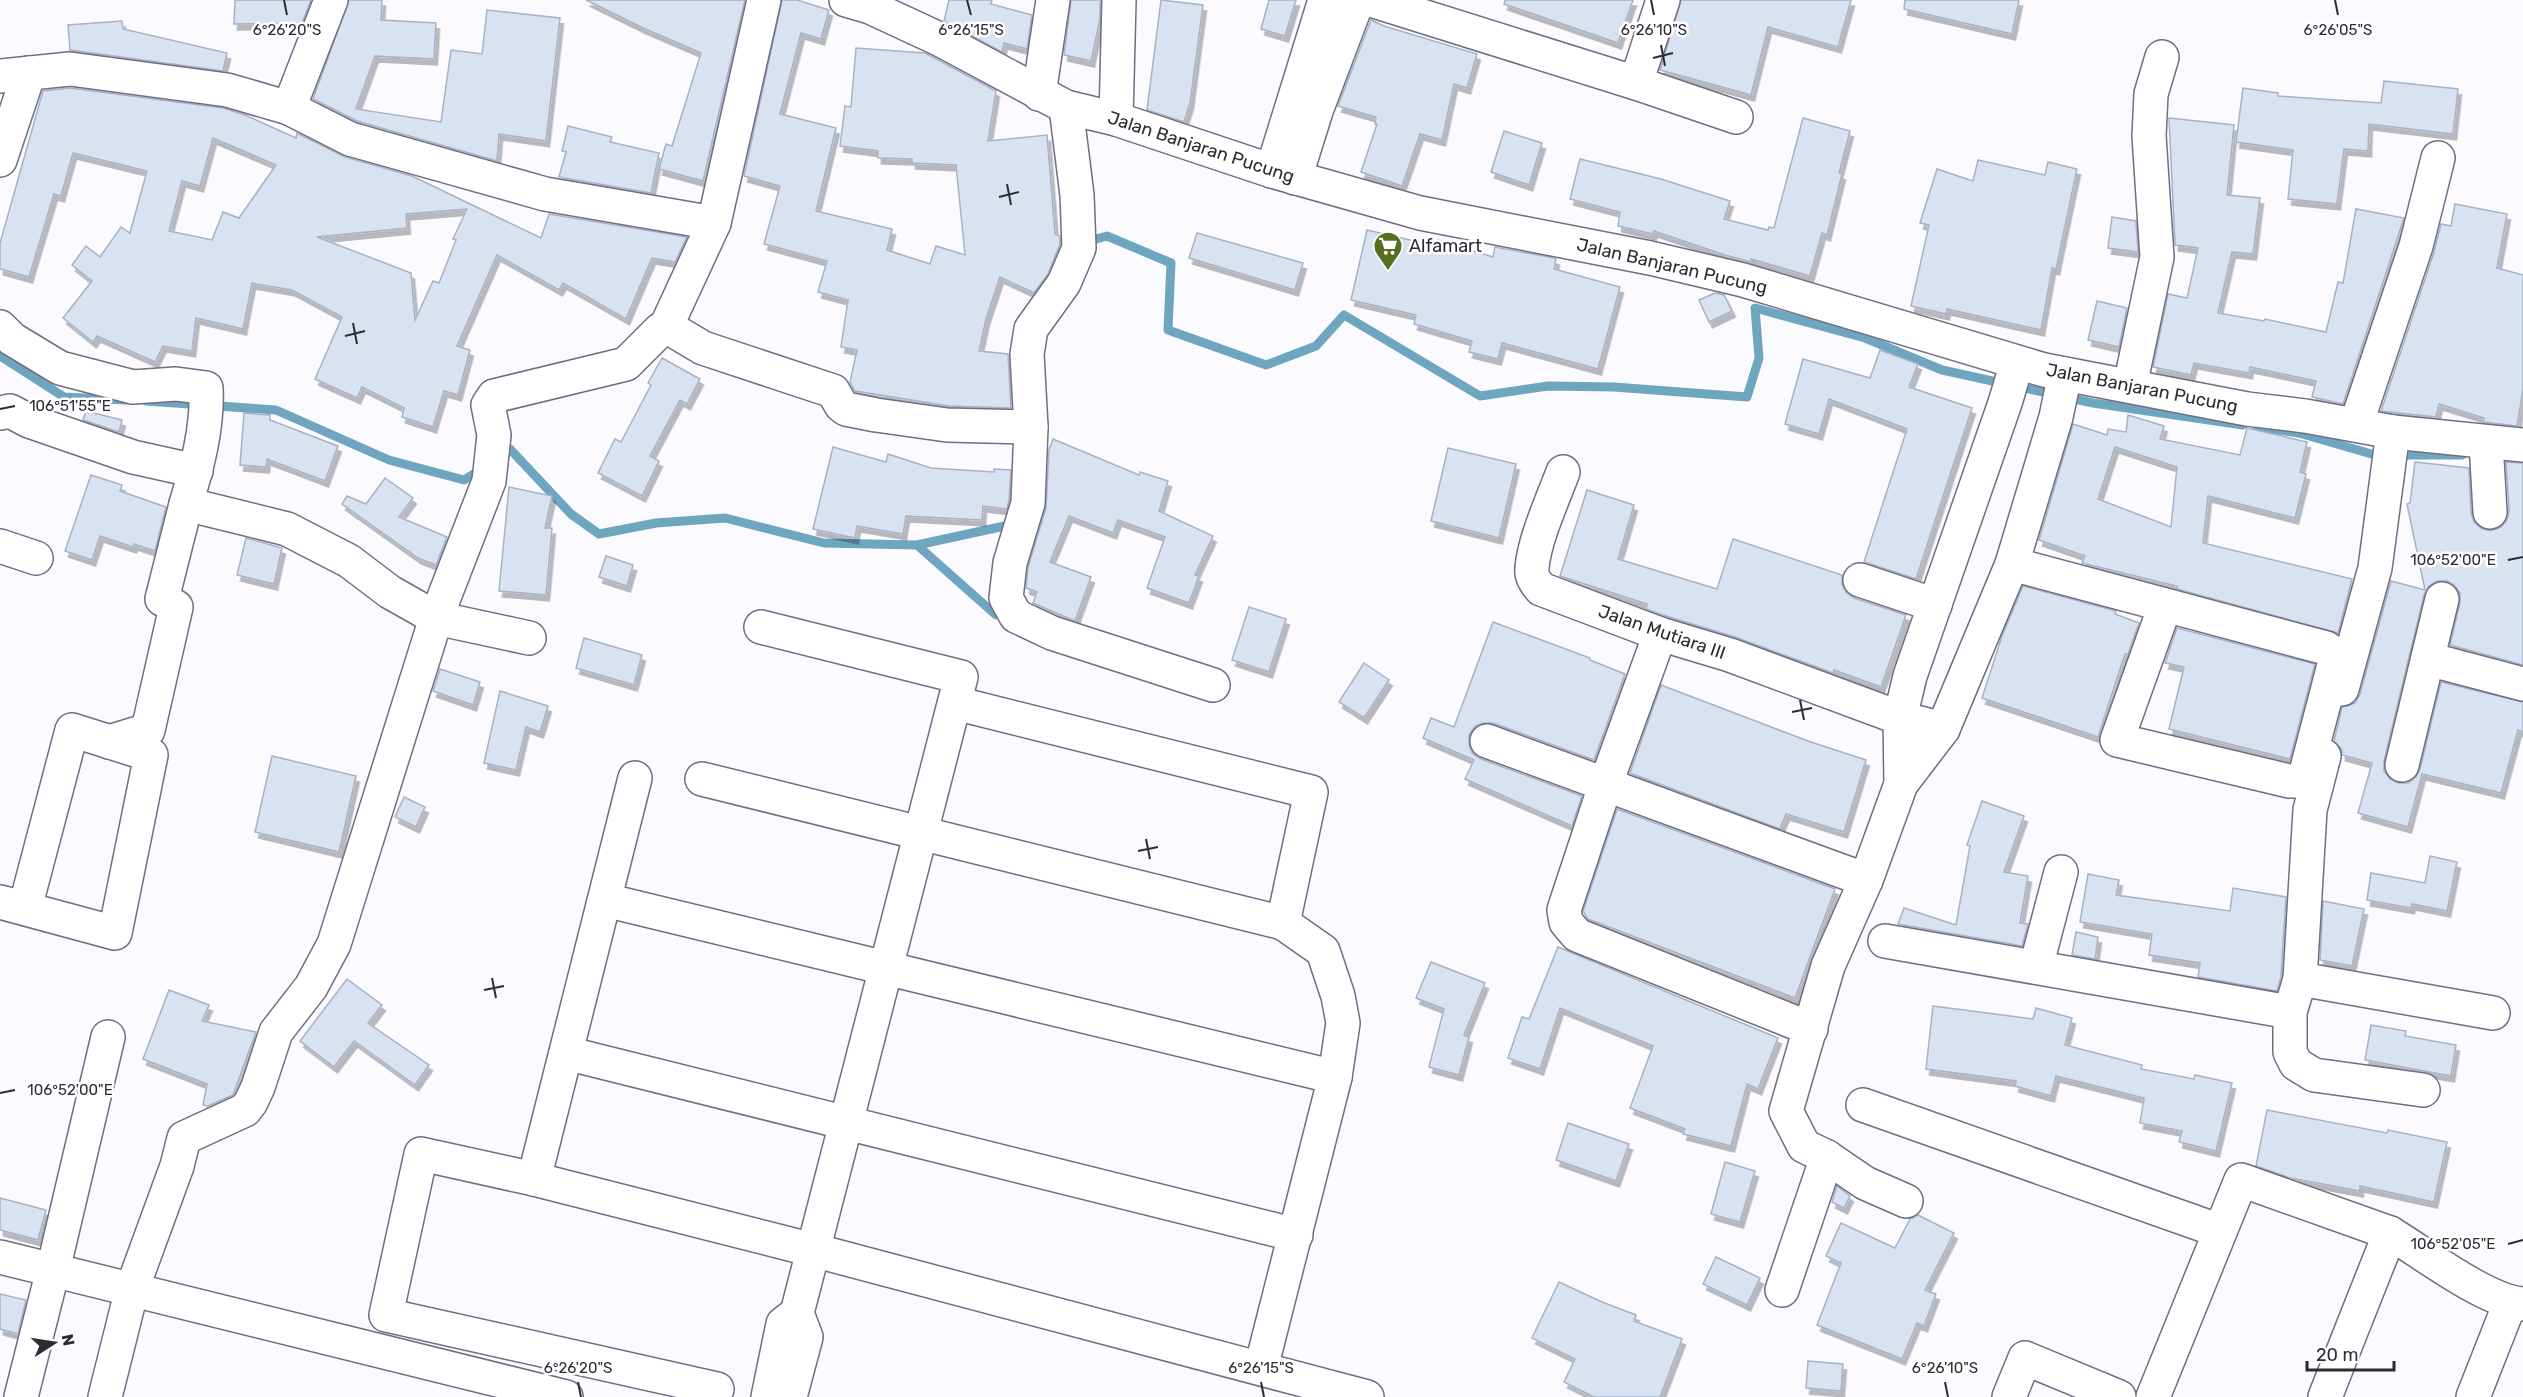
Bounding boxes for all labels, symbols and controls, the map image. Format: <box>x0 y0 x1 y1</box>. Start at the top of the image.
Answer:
text: 6°26'20"S <box>253 21 321 39</box>
text: 6°26'15"S <box>938 21 1004 39</box>
text: 6°26'10"S <box>1621 21 1687 39</box>
text: 6°26'05"S <box>2304 21 2372 39</box>
street label: Jalan Banjaran Pucung <box>1105 106 1297 188</box>
supermarket icon: Alfamart <box>1372 230 1404 272</box>
street label: Jalan Banjaran Pucung <box>1575 233 1769 299</box>
place label: Alfamart <box>1409 235 1482 257</box>
street label: Jalan Banjaran Pucung <box>2044 359 2240 417</box>
text: 106°51'55"E <box>29 397 111 415</box>
text: 106°52'00"E <box>2410 551 2496 569</box>
street label: Jalan Mutiara III <box>1595 600 1729 664</box>
text: 106°52'00"E <box>27 1081 113 1099</box>
text: 106°52'05"E <box>2411 1235 2495 1253</box>
north arrow <box>24 1313 84 1373</box>
text: N <box>58 1332 79 1348</box>
scale bar <box>2307 1334 2394 1372</box>
text: 20 m <box>2316 1344 2358 1366</box>
text: 6°26'20"S <box>544 1359 612 1377</box>
text: 6°26'15"S <box>1228 1359 1294 1377</box>
text: 6°26'10"S <box>1912 1359 1978 1377</box>

